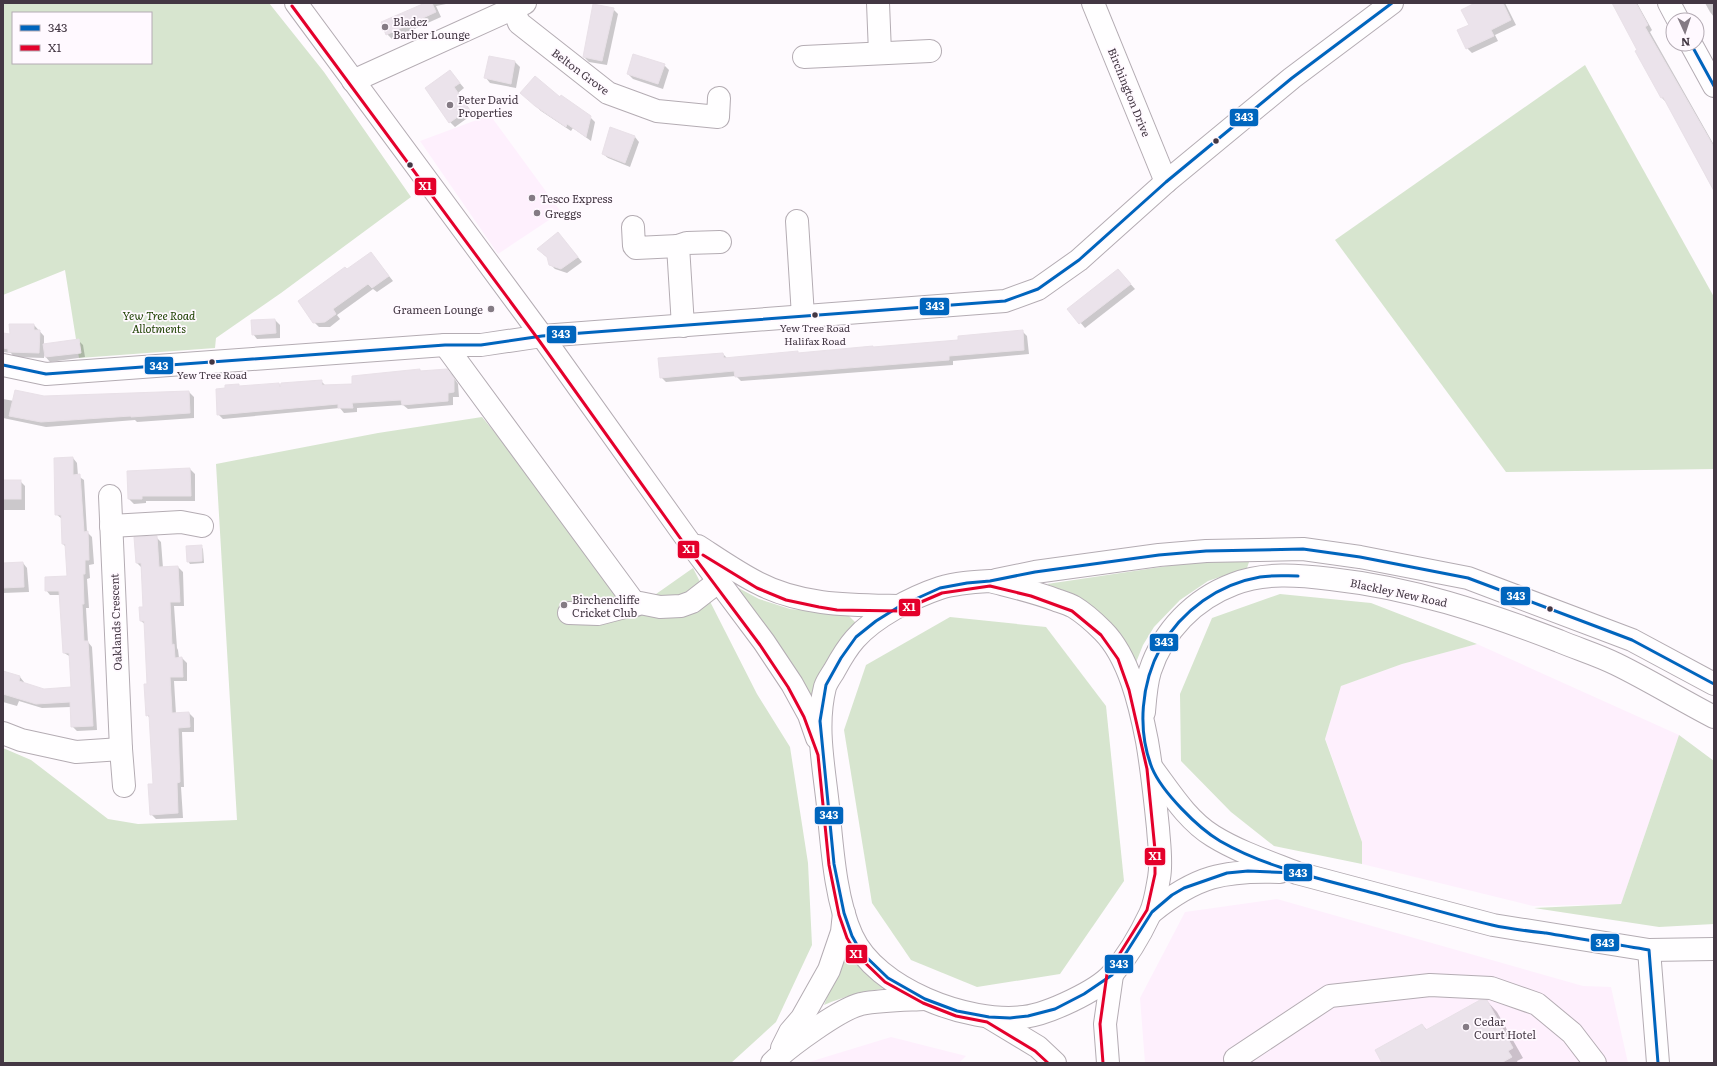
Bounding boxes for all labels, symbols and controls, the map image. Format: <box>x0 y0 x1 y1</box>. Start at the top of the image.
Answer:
legend <box>12 12 152 64</box>
north arrow <box>1665 12 1705 52</box>
place label: Bladez Barber Lounge <box>393 13 470 42</box>
text: 343 <box>48 18 68 36</box>
marker: Bladez Barber Lounge <box>380 22 390 32</box>
text: N <box>1681 35 1691 51</box>
text: X1 <box>48 38 61 56</box>
street label: Belton Grove <box>549 44 613 98</box>
street label: Birchington Drive <box>1105 45 1155 139</box>
place label: Peter David Properties <box>458 91 519 120</box>
marker: Peter David Properties <box>445 100 455 110</box>
line badge: 343 <box>1229 108 1259 127</box>
text: 343 <box>1235 108 1253 124</box>
unlabelled marker <box>1211 136 1221 146</box>
unlabelled marker <box>405 160 415 170</box>
line badge: X1 <box>414 177 437 196</box>
text: X1 <box>419 177 432 193</box>
place label: Tesco Express <box>540 190 612 206</box>
marker: Tesco Express <box>527 193 537 203</box>
place label: Greggs <box>545 205 581 221</box>
marker: Greggs <box>532 208 542 218</box>
line badge: 343 <box>919 297 950 316</box>
text: 343 <box>926 297 944 313</box>
place label: Grameen Lounge <box>393 301 483 317</box>
marker: Grameen Lounge <box>486 304 496 314</box>
park label: Yew Tree Road Allotments <box>123 307 196 336</box>
marker: Yew Tree Road Halifax Road <box>810 310 820 320</box>
place label: Yew Tree Road Halifax Road <box>780 320 850 348</box>
line badge: 343 <box>546 325 577 344</box>
text: 343 <box>552 325 570 341</box>
line badge: 343 <box>144 356 174 375</box>
text: 343 <box>150 357 168 373</box>
marker: Yew Tree Road <box>207 357 217 367</box>
place label: Yew Tree Road <box>177 367 247 382</box>
line badge: X1 <box>677 540 700 559</box>
text: X1 <box>683 540 696 556</box>
street label: Oaklands Crescent <box>105 573 125 671</box>
street label: Blackley New Road <box>1349 574 1449 610</box>
line badge: 343 <box>1500 586 1531 606</box>
text: 343 <box>1507 587 1525 603</box>
place label: Birchencliffe Cricket Club <box>572 591 640 620</box>
line badge: X1 <box>898 598 921 617</box>
text: X1 <box>903 598 916 614</box>
marker: Birchencliffe Cricket Club <box>559 600 569 610</box>
unlabelled marker <box>1545 604 1555 614</box>
line badge: 343 <box>1149 633 1179 652</box>
text: 343 <box>1155 633 1173 649</box>
line badge: 343 <box>814 806 844 825</box>
text: 343 <box>820 806 838 822</box>
line badge: X1 <box>1144 847 1166 866</box>
text: X1 <box>1149 847 1162 863</box>
line badge: 343 <box>1283 863 1313 882</box>
text: 343 <box>1289 864 1307 880</box>
line badge: 343 <box>1590 933 1620 952</box>
text: 343 <box>1596 934 1614 950</box>
line badge: X1 <box>845 944 868 964</box>
text: X1 <box>850 945 863 961</box>
line badge: 343 <box>1104 954 1134 974</box>
text: 343 <box>1110 955 1128 971</box>
place label: Cedar Court Hotel <box>1474 1013 1536 1042</box>
marker: Cedar Court Hotel <box>1461 1022 1471 1032</box>

